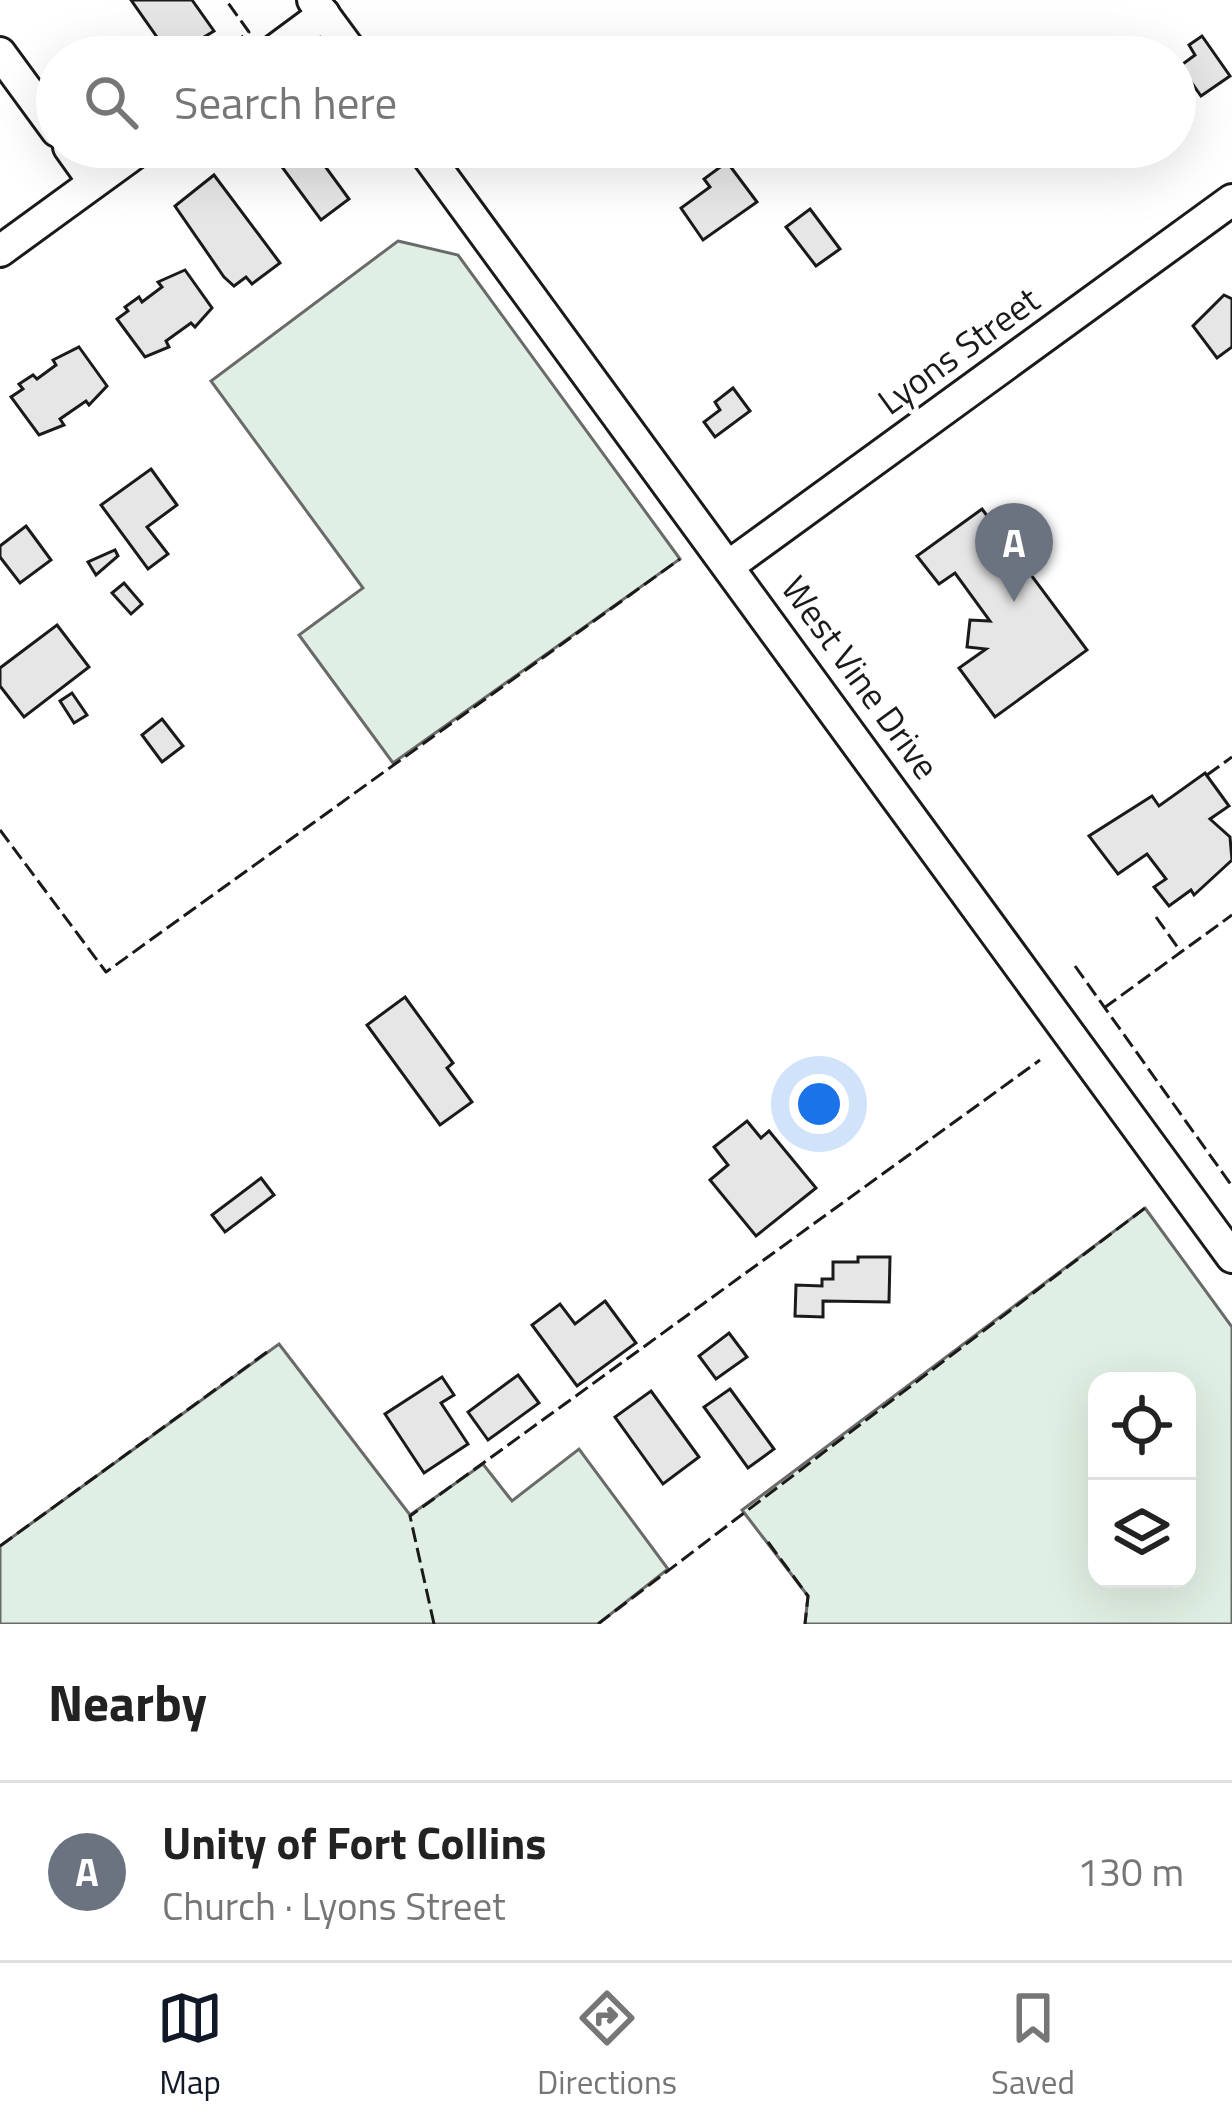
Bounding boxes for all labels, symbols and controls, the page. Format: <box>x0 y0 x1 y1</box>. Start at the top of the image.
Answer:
search box <box>36 36 1196 168</box>
text: Search here <box>174 68 397 136</box>
icon: search <box>78 69 144 135</box>
street label: Lyons Street <box>866 272 1051 428</box>
pin: A <box>975 503 1053 602</box>
street label: West Vine Drive <box>768 564 954 790</box>
your location <box>789 1074 849 1134</box>
map controls <box>1088 1372 1196 1588</box>
button: locate <box>1088 1372 1196 1480</box>
button: layers <box>1088 1480 1196 1588</box>
text: Nearby <box>48 1663 207 1741</box>
text: Unity of Fort Collins <box>162 1808 547 1876</box>
text: A <box>75 1842 99 1901</box>
text: 130 m <box>1077 1842 1184 1901</box>
text: Church · Lyons Street <box>162 1876 506 1935</box>
tab: Map <box>157 1985 223 2107</box>
tab: Directions <box>537 1985 677 2107</box>
tab: Saved <box>991 1985 1075 2107</box>

